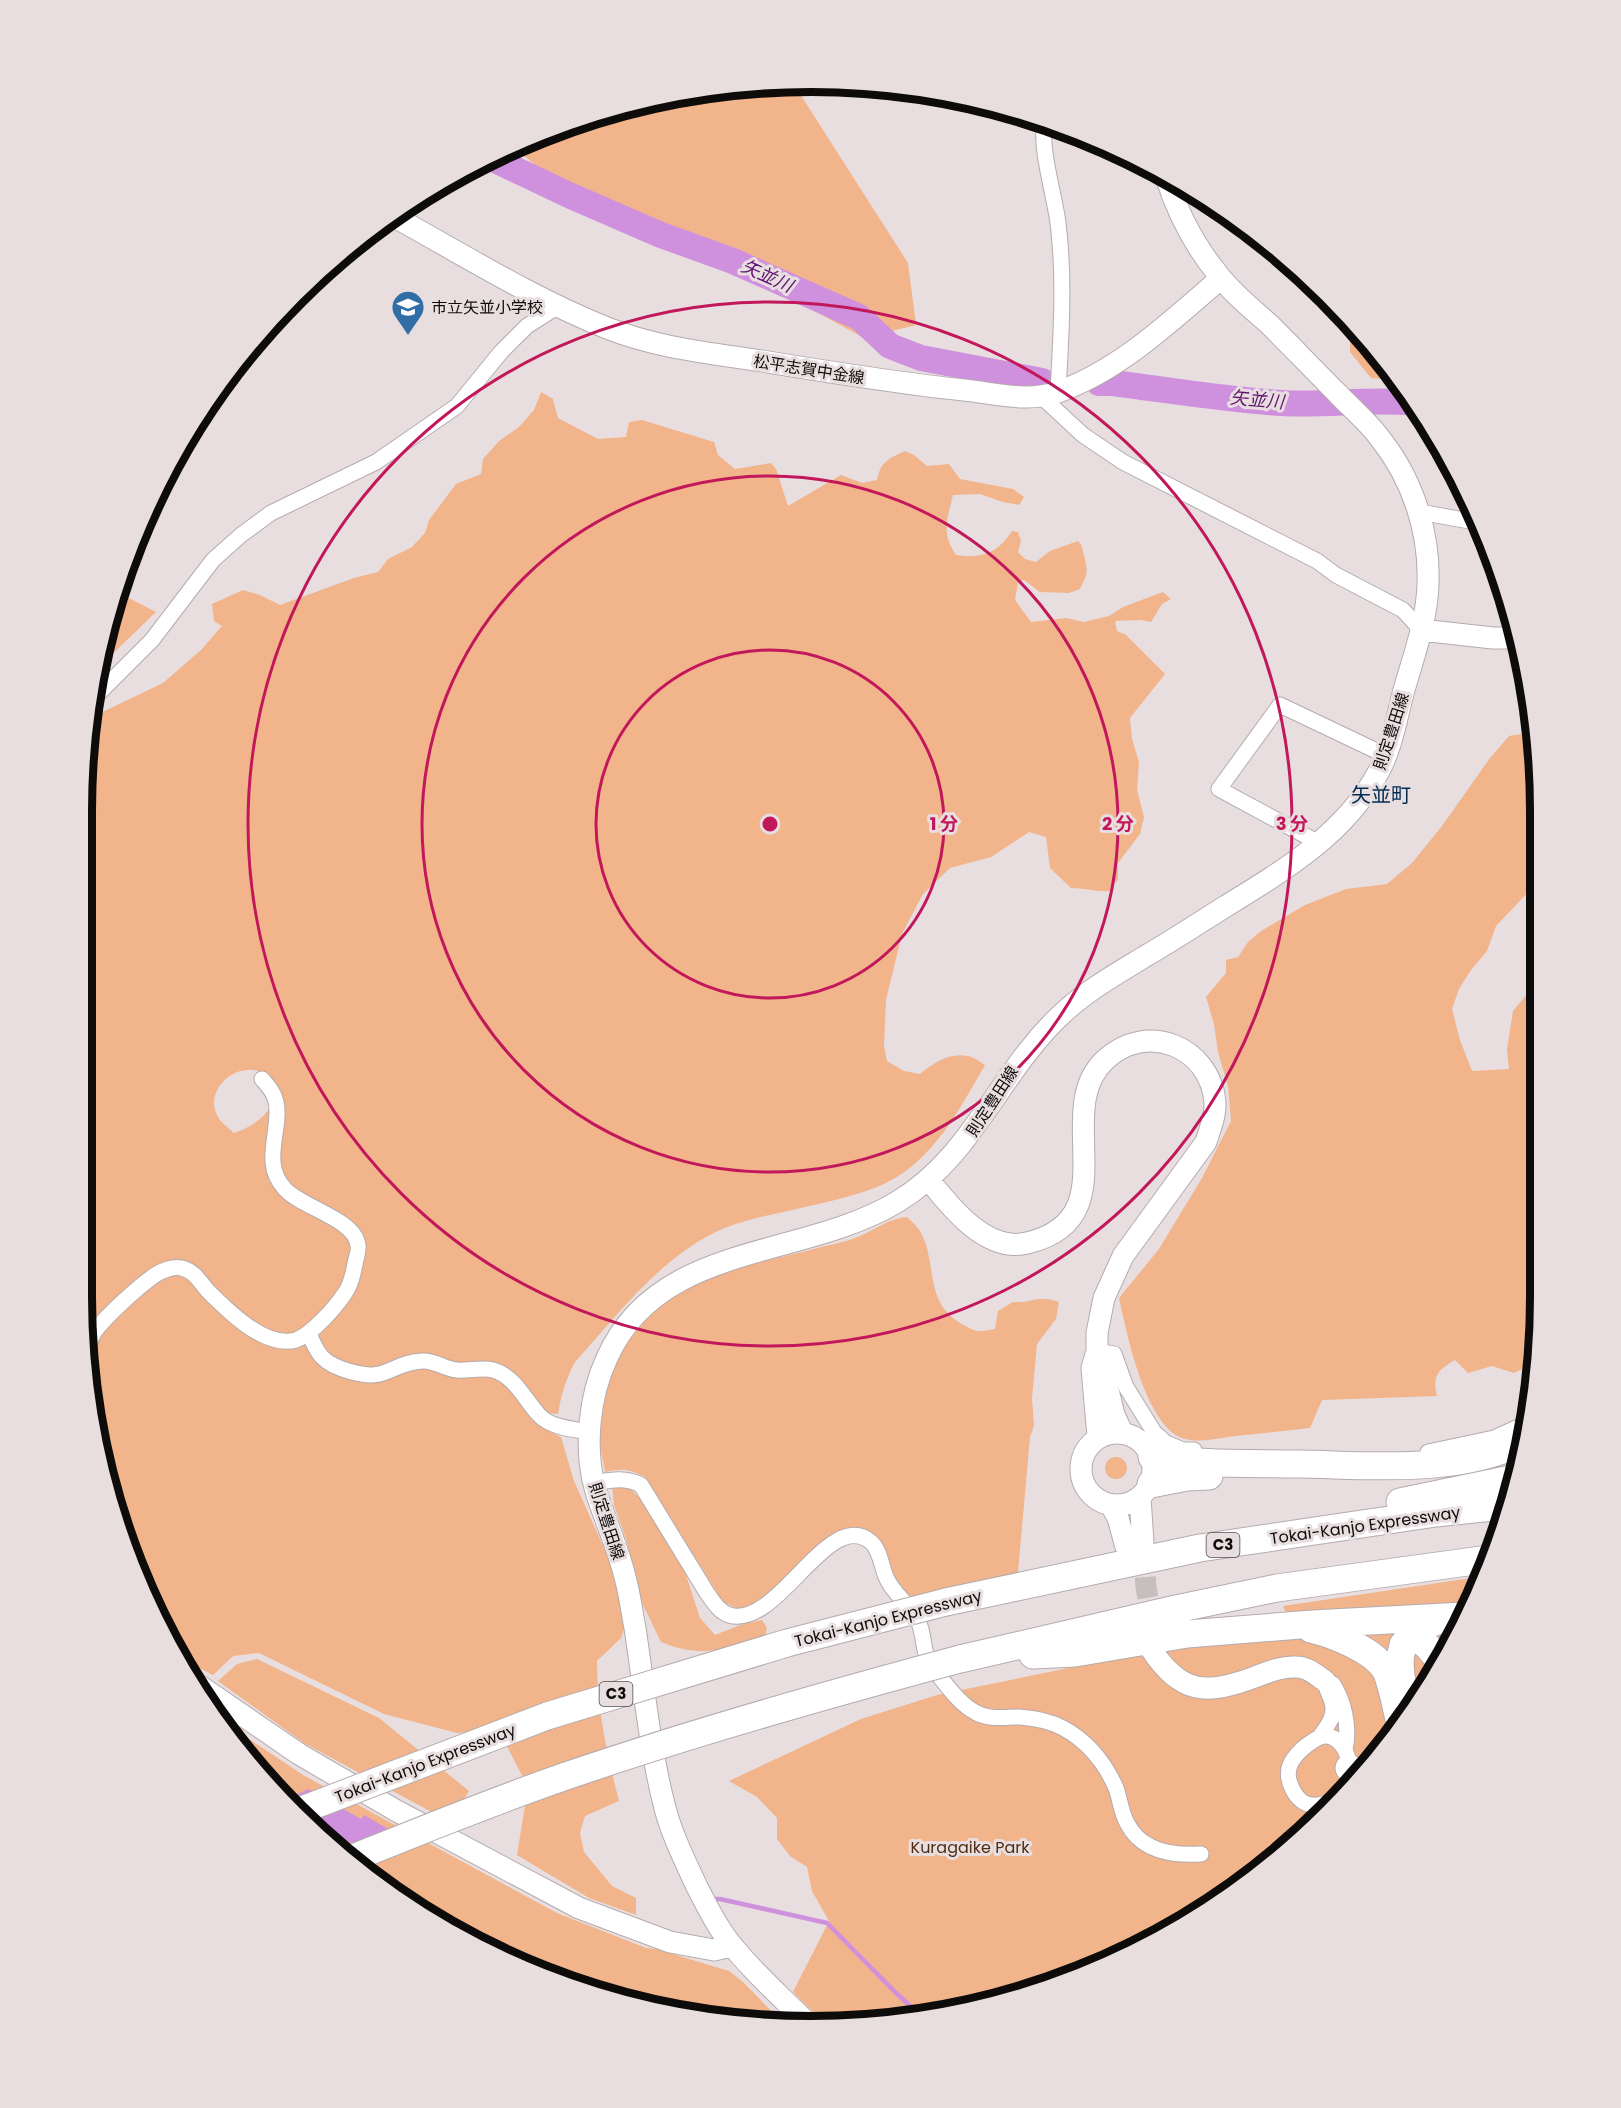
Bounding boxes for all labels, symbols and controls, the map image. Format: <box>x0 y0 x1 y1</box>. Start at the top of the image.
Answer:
water label: 矢並川 <box>737 253 799 299</box>
school or university icon: 市立矢並小学校 <box>390 289 426 336</box>
place label: 市立矢並小学校 <box>431 296 543 319</box>
street label: 松平志賀中金線 <box>752 349 866 390</box>
water label: 矢並川 <box>1229 385 1287 414</box>
street label: 則定豊田線 <box>1368 690 1415 773</box>
district label: 矢並町 <box>1351 781 1411 809</box>
text: 1 分 <box>930 811 958 836</box>
text: 2 分 <box>1102 811 1134 836</box>
text: 3 分 <box>1276 811 1308 836</box>
centre of rings <box>760 814 780 834</box>
street label: 則定豊田線 <box>961 1061 1024 1141</box>
street label: 則定豊田線 <box>583 1480 630 1563</box>
street label: Tokai-Kanjo Expressway <box>1268 1501 1462 1550</box>
road number: C3 <box>1206 1533 1240 1557</box>
street label: Tokai-Kanjo Expressway <box>792 1584 984 1653</box>
road number: C3 <box>600 1682 632 1706</box>
street label: Tokai-Kanjo Expressway <box>331 1718 519 1809</box>
park label: Kuragaike Park <box>911 1836 1030 1859</box>

